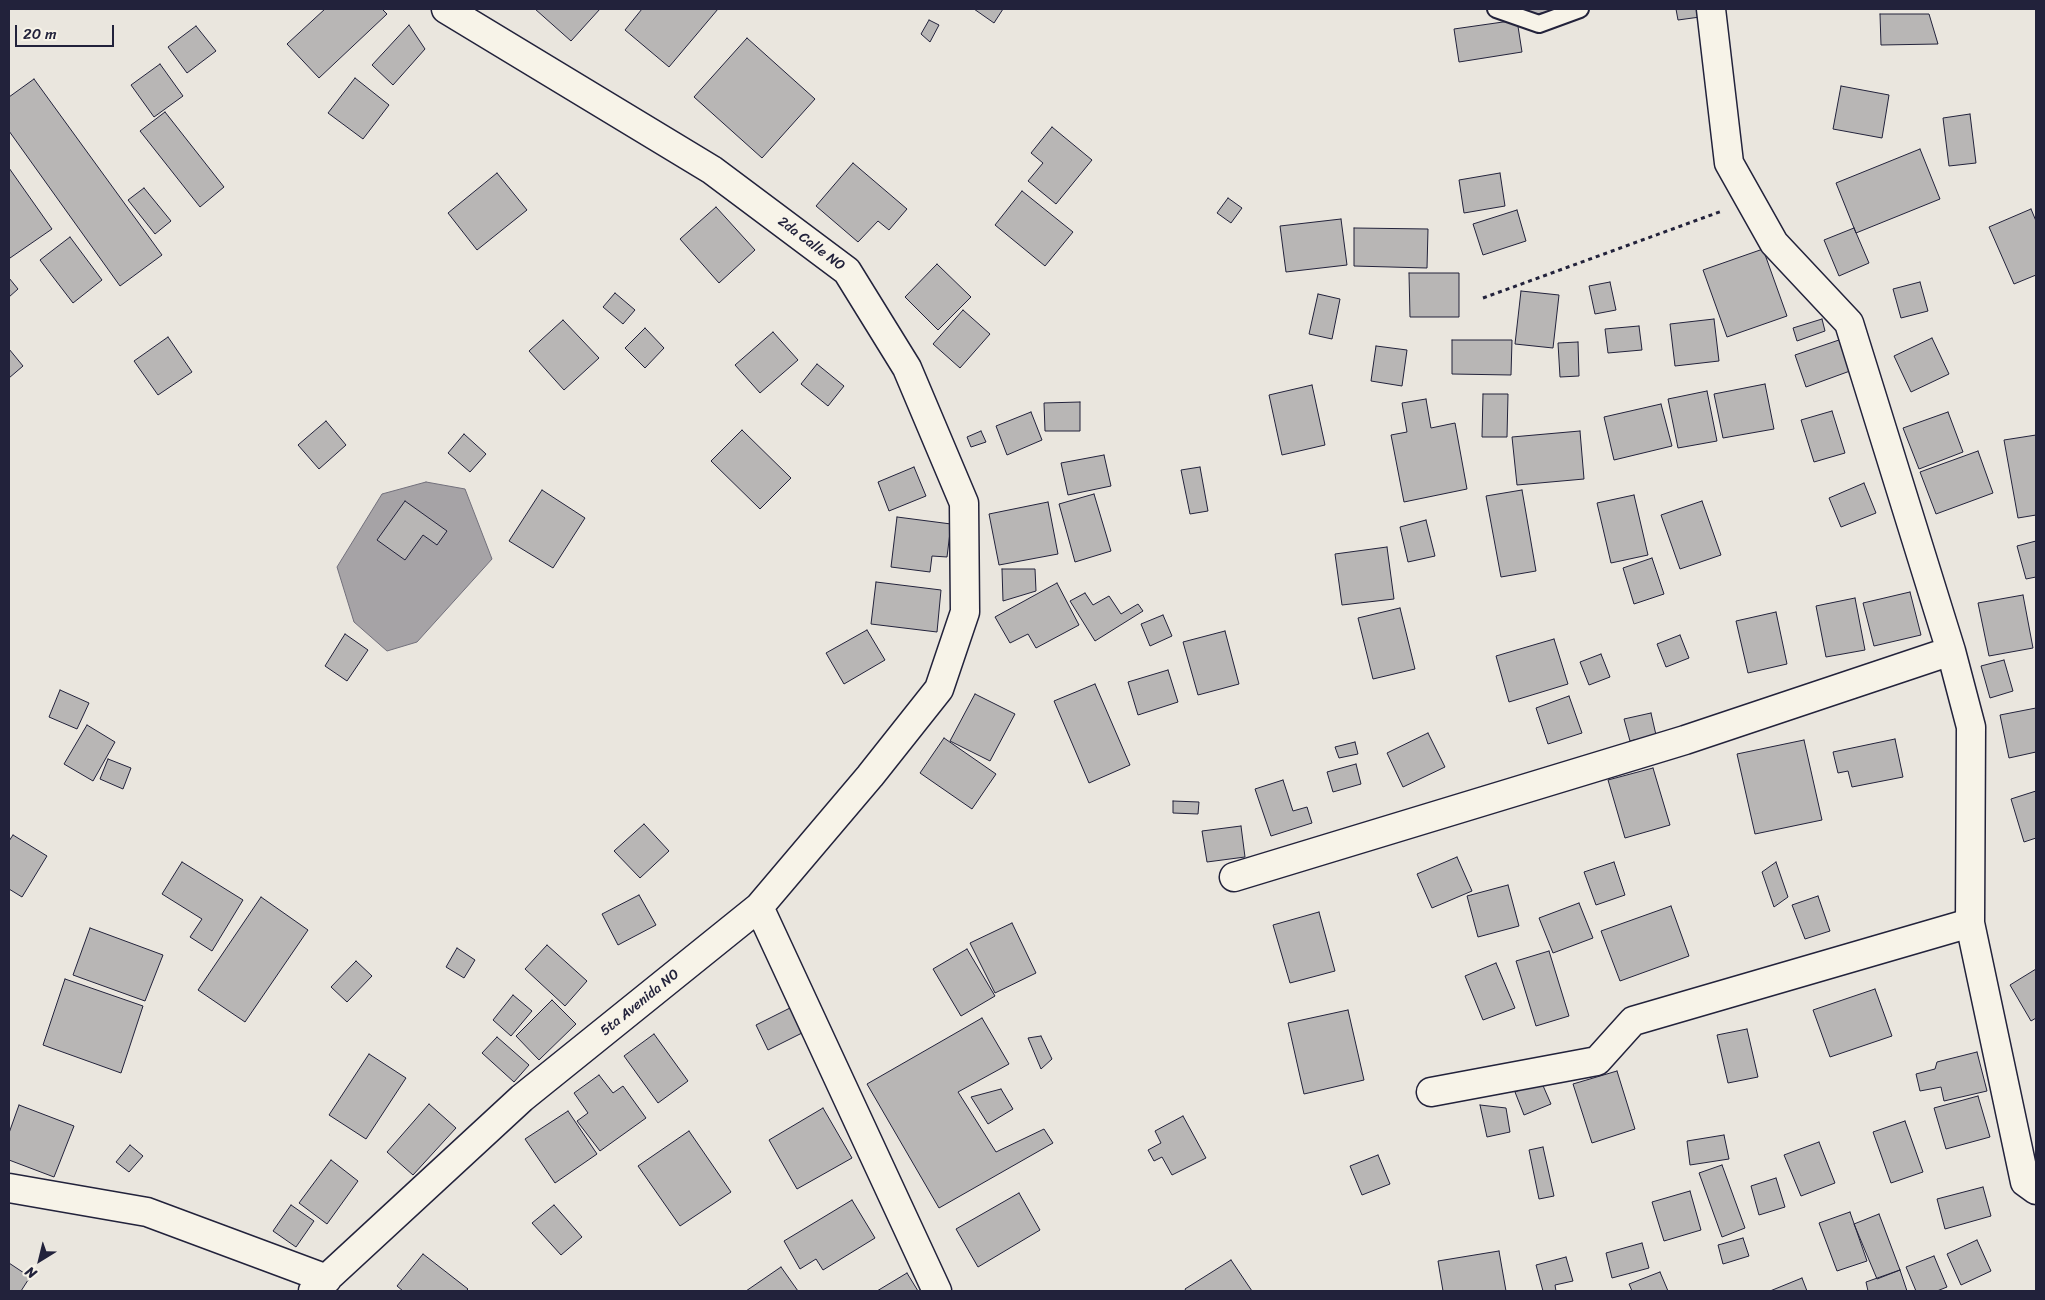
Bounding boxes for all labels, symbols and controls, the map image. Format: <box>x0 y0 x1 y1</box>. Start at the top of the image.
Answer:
scale bar <box>18 15 116 47</box>
text: 20 m <box>23 21 57 47</box>
street label: 2da Calle NO <box>774 213 848 275</box>
street label: 5ta Avenida NO <box>597 966 683 1040</box>
north arrow <box>15 1235 65 1285</box>
text: N <box>20 1260 42 1286</box>

